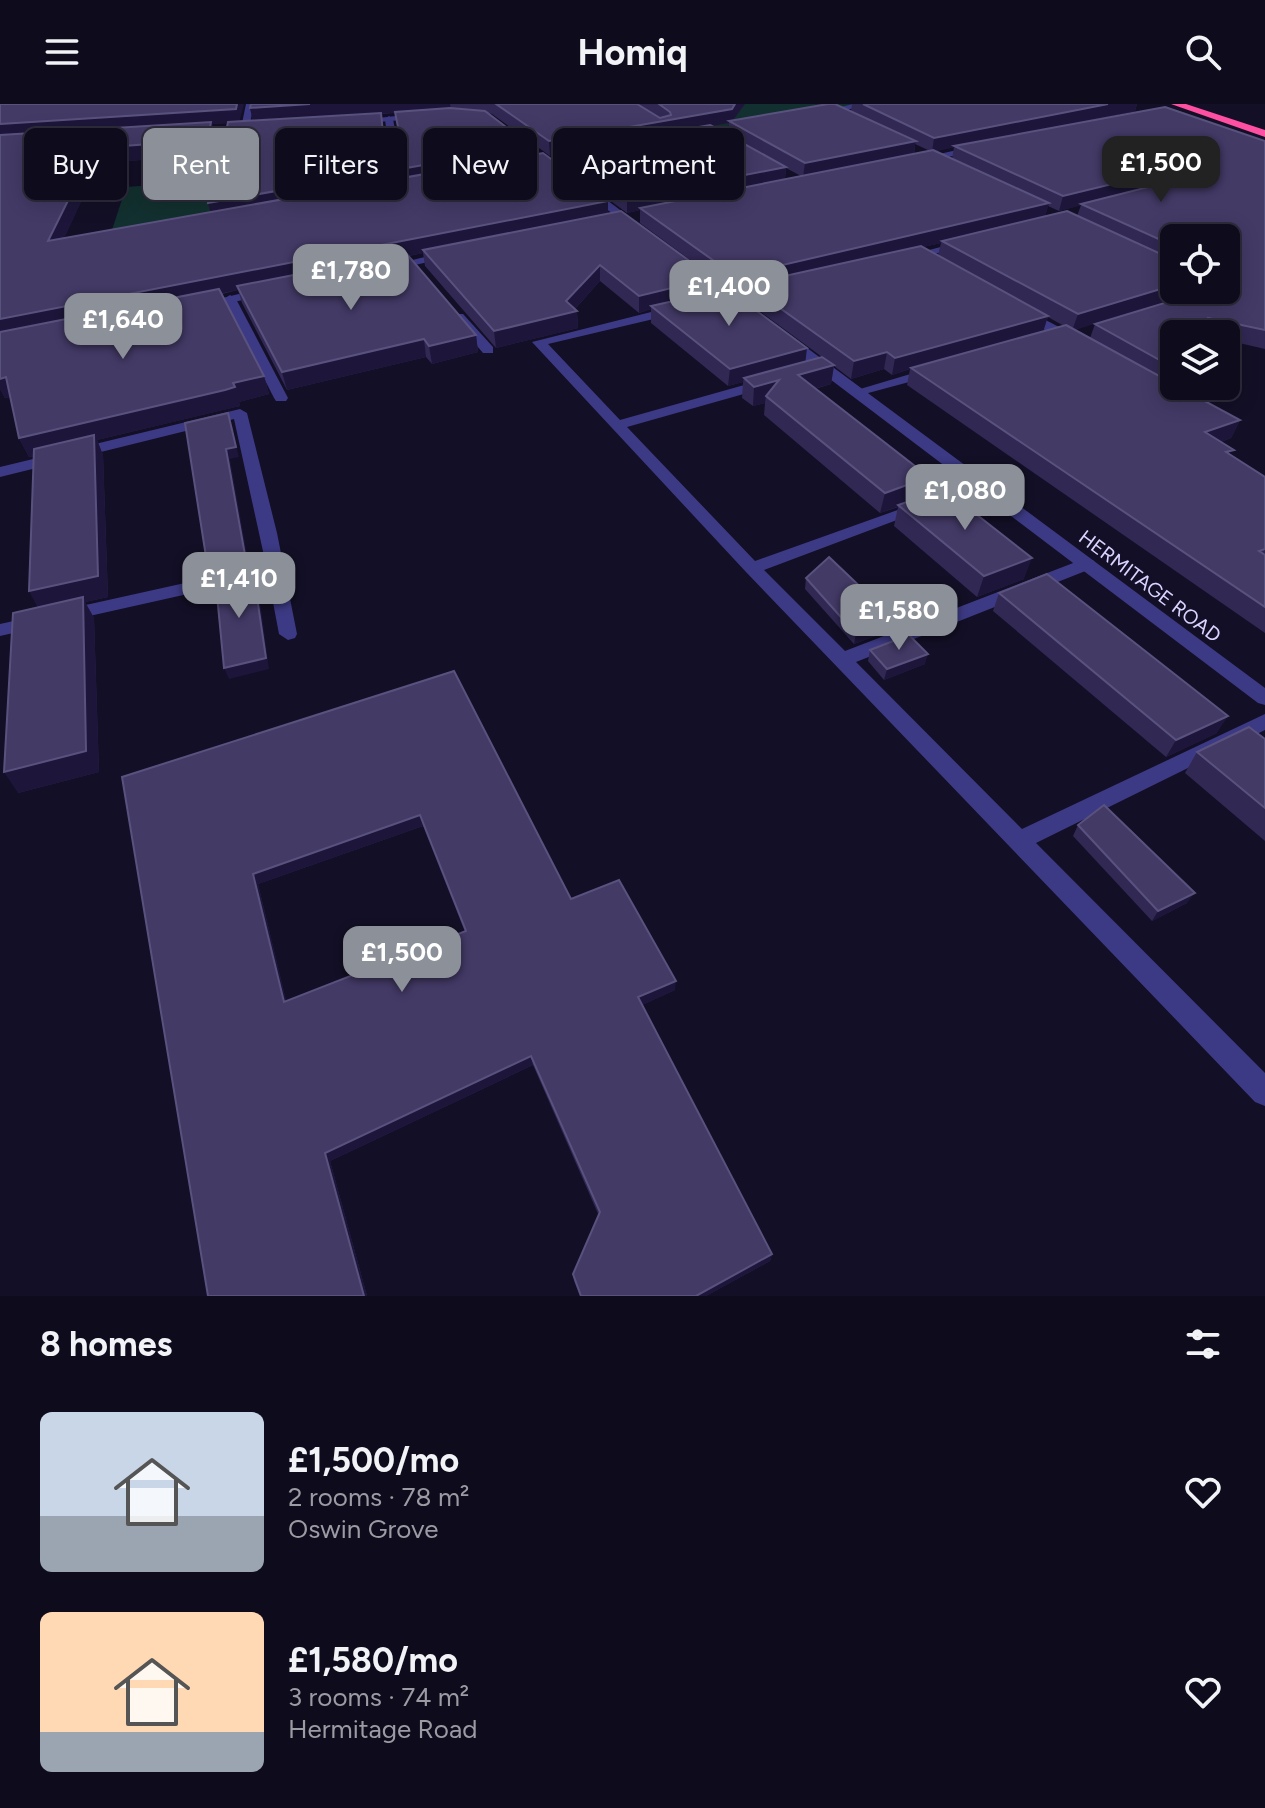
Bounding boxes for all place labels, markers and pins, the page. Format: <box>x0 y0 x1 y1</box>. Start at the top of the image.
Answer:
pin: £1,500 <box>1096 136 1226 204</box>
pin: £1,780 <box>286 244 416 312</box>
pin: £1,400 <box>664 260 794 328</box>
pin: £1,640 <box>58 293 188 361</box>
pin: £1,080 <box>900 464 1030 532</box>
pin: £1,410 <box>174 552 304 620</box>
pin: £1,580 <box>834 584 964 652</box>
pin: £1,500 <box>337 926 467 994</box>

